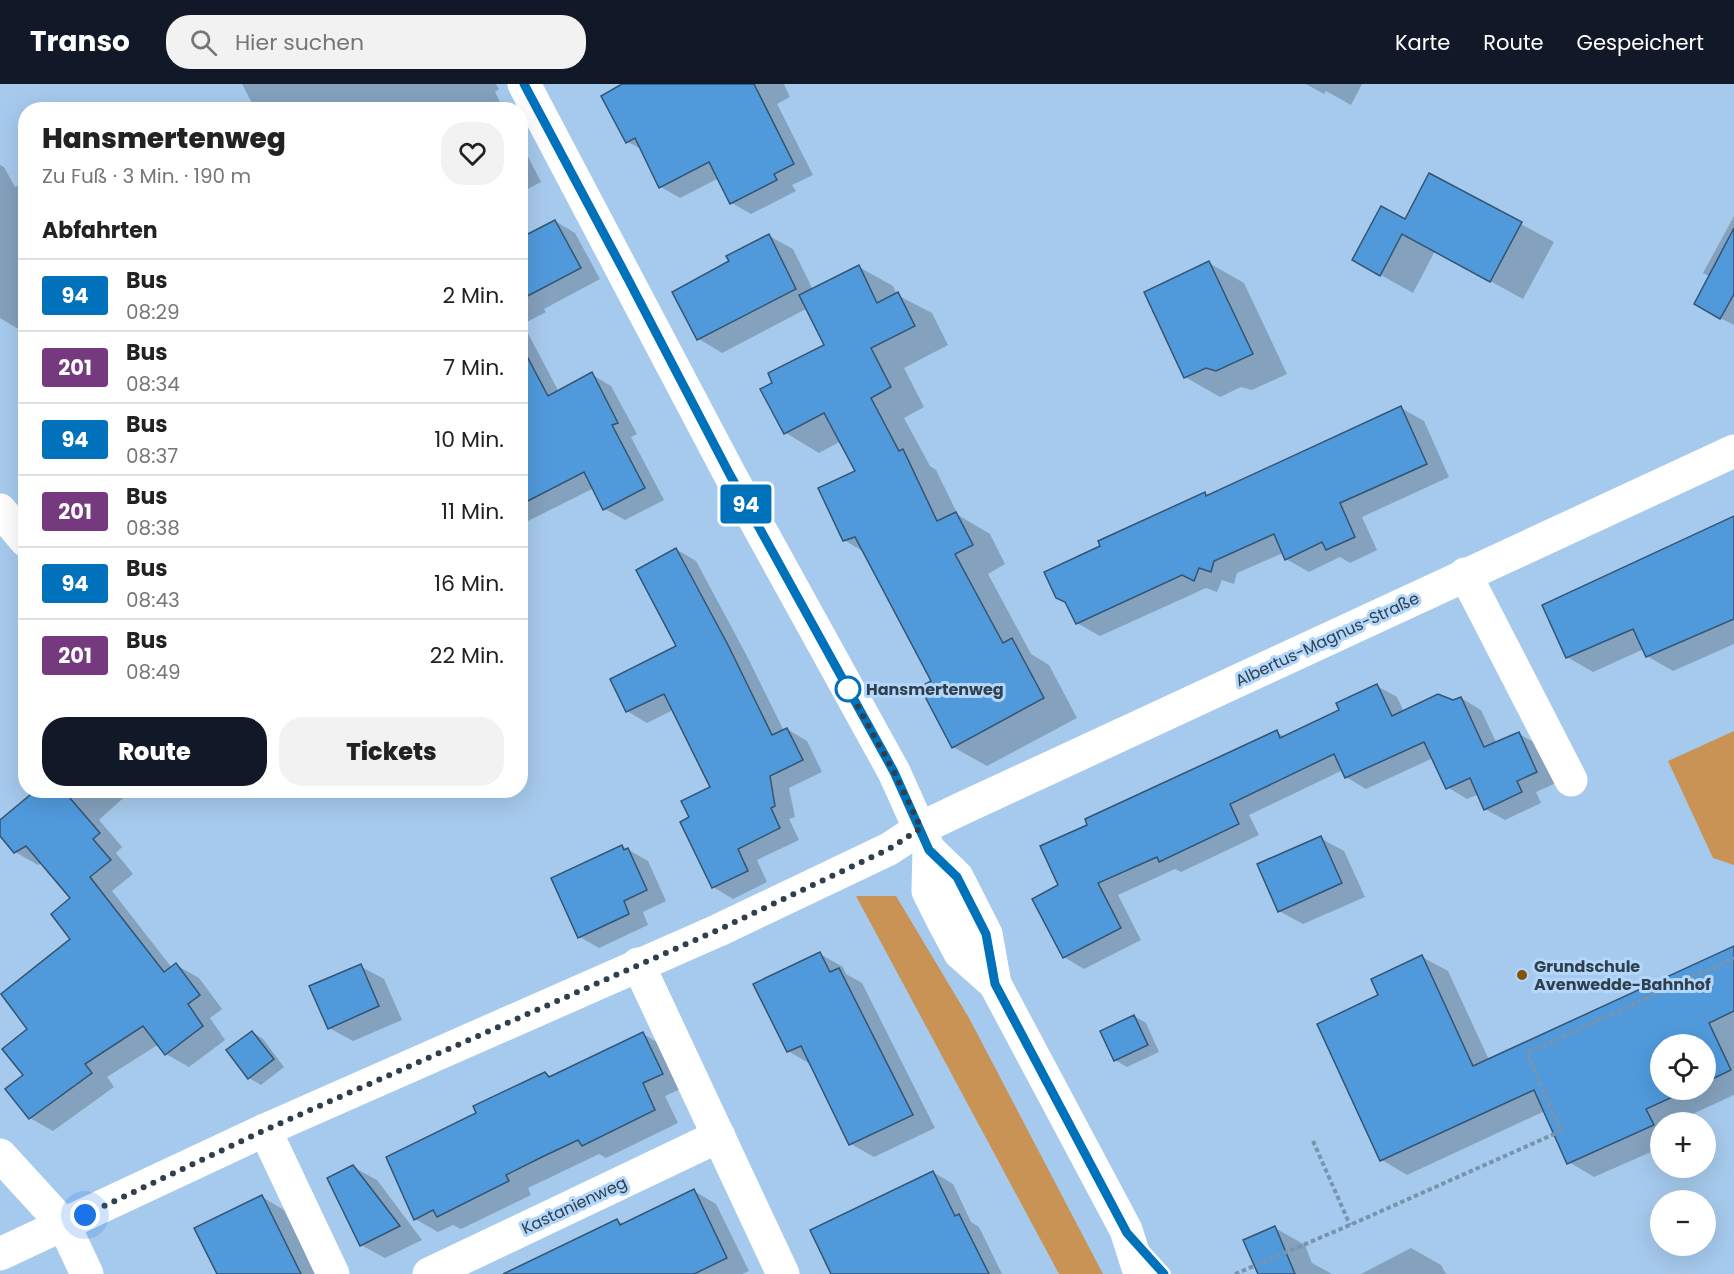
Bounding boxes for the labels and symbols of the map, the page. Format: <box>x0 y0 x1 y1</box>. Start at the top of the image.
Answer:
line badge: 94 <box>719 484 773 524</box>
street label: Albertus-Magnus-Straße <box>1231 587 1423 692</box>
marker: Hansmertenweg <box>835 676 861 702</box>
place label: Hansmertenweg <box>866 678 1004 701</box>
place label: Grundschule Avenwedde-Bahnhof <box>1534 955 1711 996</box>
marker: Grundschule Avenwedde-Bahnhof <box>1515 968 1529 982</box>
street label: Kastanienweg <box>518 1171 631 1240</box>
your location <box>70 1200 100 1230</box>

